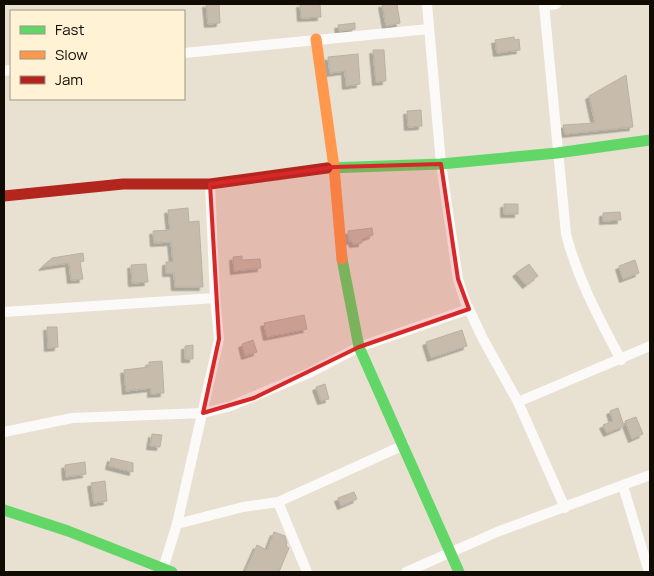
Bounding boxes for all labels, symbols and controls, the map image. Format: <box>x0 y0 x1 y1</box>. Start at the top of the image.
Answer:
legend <box>10 10 185 100</box>
text: Fast <box>55 19 84 40</box>
text: Slow <box>55 44 88 65</box>
text: Jam <box>55 69 83 90</box>

